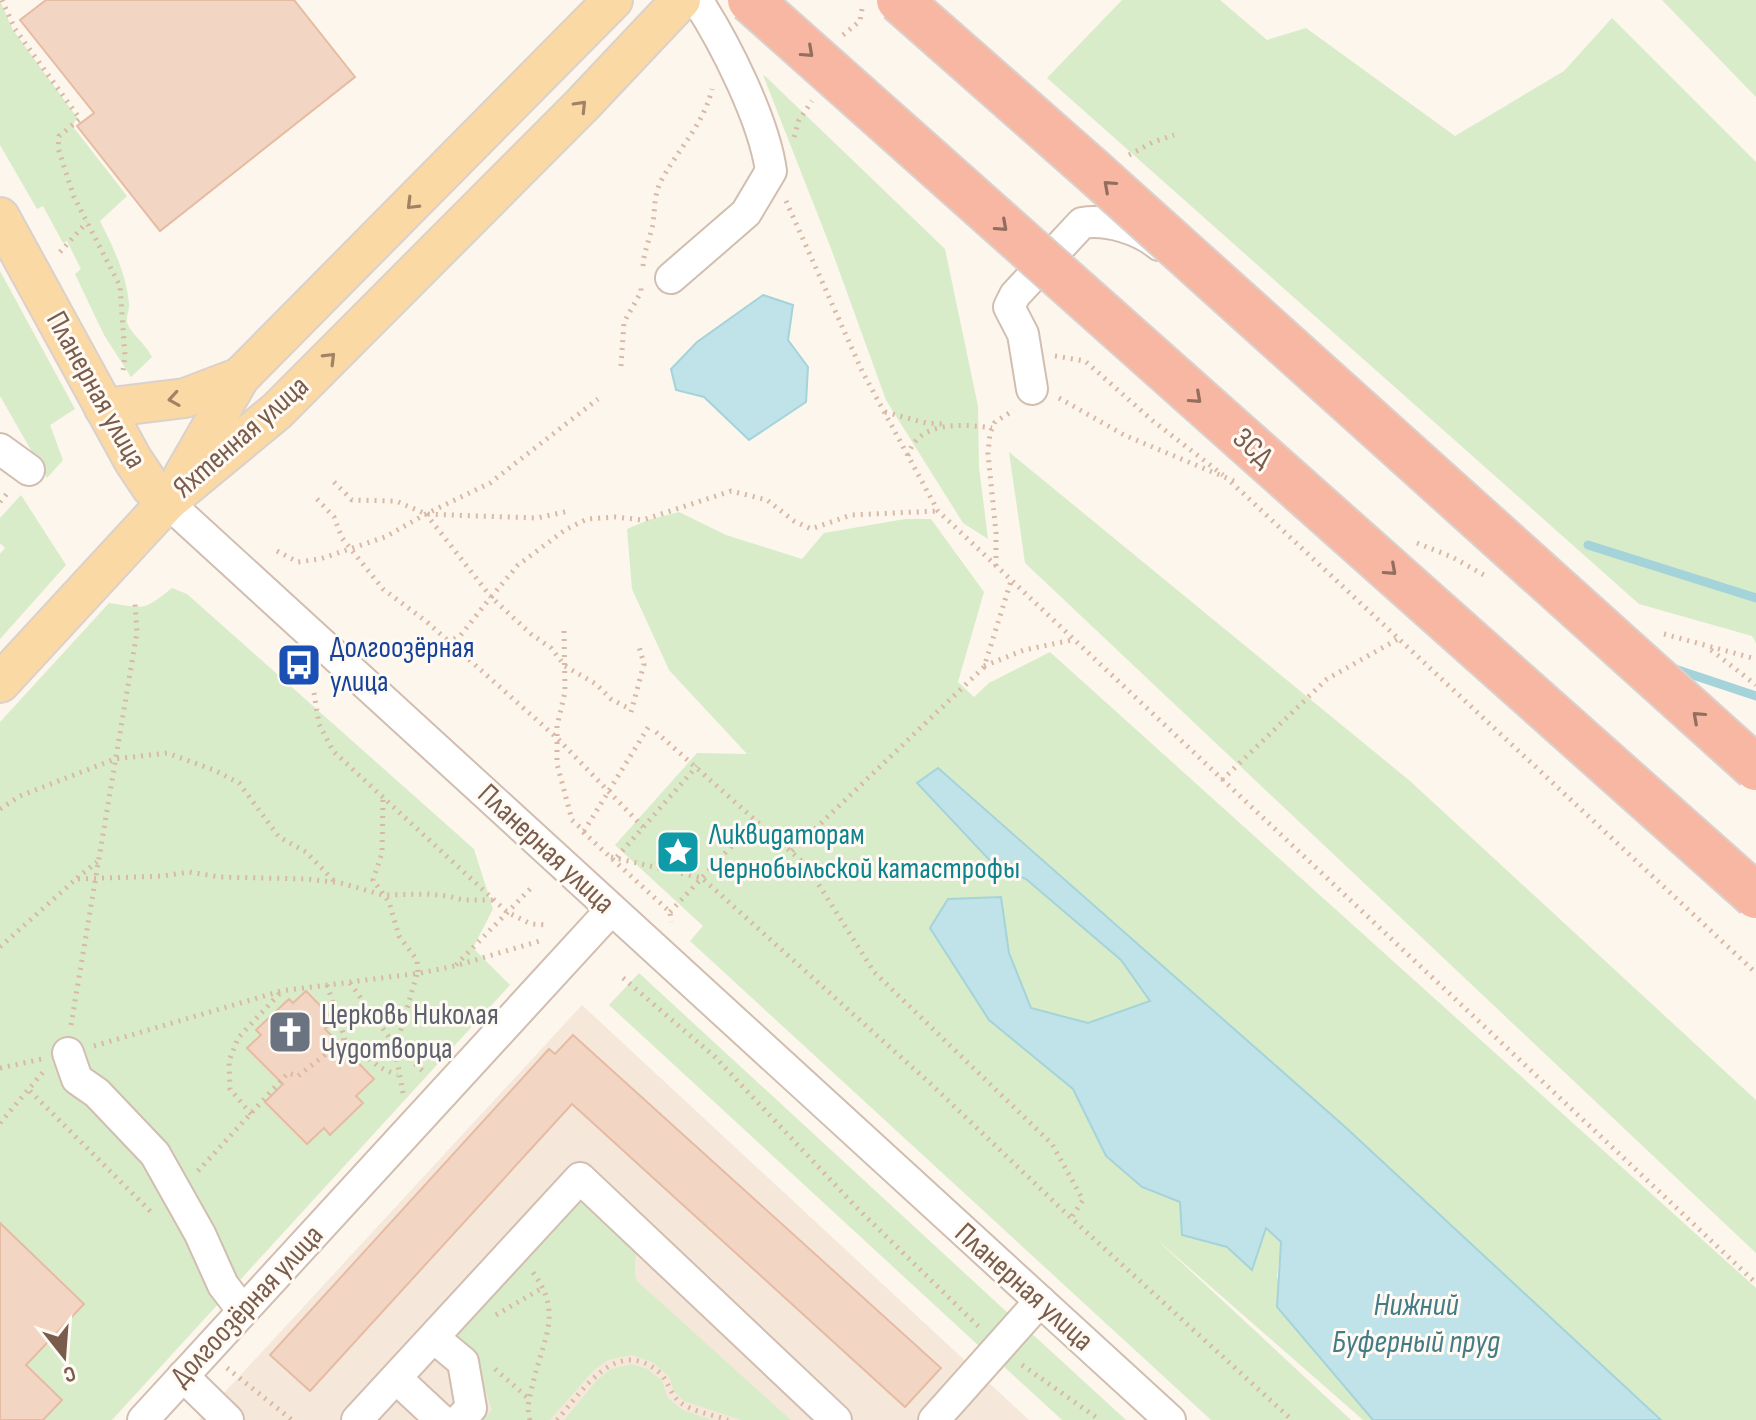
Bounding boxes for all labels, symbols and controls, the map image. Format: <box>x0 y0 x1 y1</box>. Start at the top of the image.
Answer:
one-way arrow <box>799 42 814 57</box>
one-way arrow <box>571 101 586 115</box>
one-way arrow <box>1104 182 1119 196</box>
one-way arrow <box>407 195 421 209</box>
one-way arrow <box>992 216 1007 230</box>
street label: Планерная улица <box>38 305 154 475</box>
one-way arrow <box>321 353 335 367</box>
street label: Яхтенная улица <box>166 368 316 506</box>
one-way arrow <box>1187 388 1202 403</box>
one-way arrow <box>167 390 181 407</box>
street label: ЗСД <box>1225 421 1281 476</box>
one-way arrow <box>1382 561 1397 575</box>
place label: Долгоозёрная улица <box>330 630 475 700</box>
bus stop icon: Долгоозёрная улица <box>275 641 323 689</box>
one-way arrow <box>1692 712 1707 726</box>
street label: Планерная улица <box>470 777 622 921</box>
place label: Ликвидаторам Чернобыльской катастрофы <box>708 817 1020 887</box>
place icon: Ликвидаторам Чернобыльской катастрофы <box>654 828 702 876</box>
place label: Церковь Николая Чудотворца <box>321 997 499 1067</box>
church icon: Церковь Николая Чудотворца <box>266 1008 314 1056</box>
street label: Планерная улица <box>947 1215 1101 1359</box>
street label: Долгоозёрная улица <box>163 1218 331 1394</box>
water label: Нижний Буферный пруд <box>1332 1286 1500 1362</box>
north arrow <box>24 1316 104 1396</box>
text: С <box>60 1359 79 1388</box>

